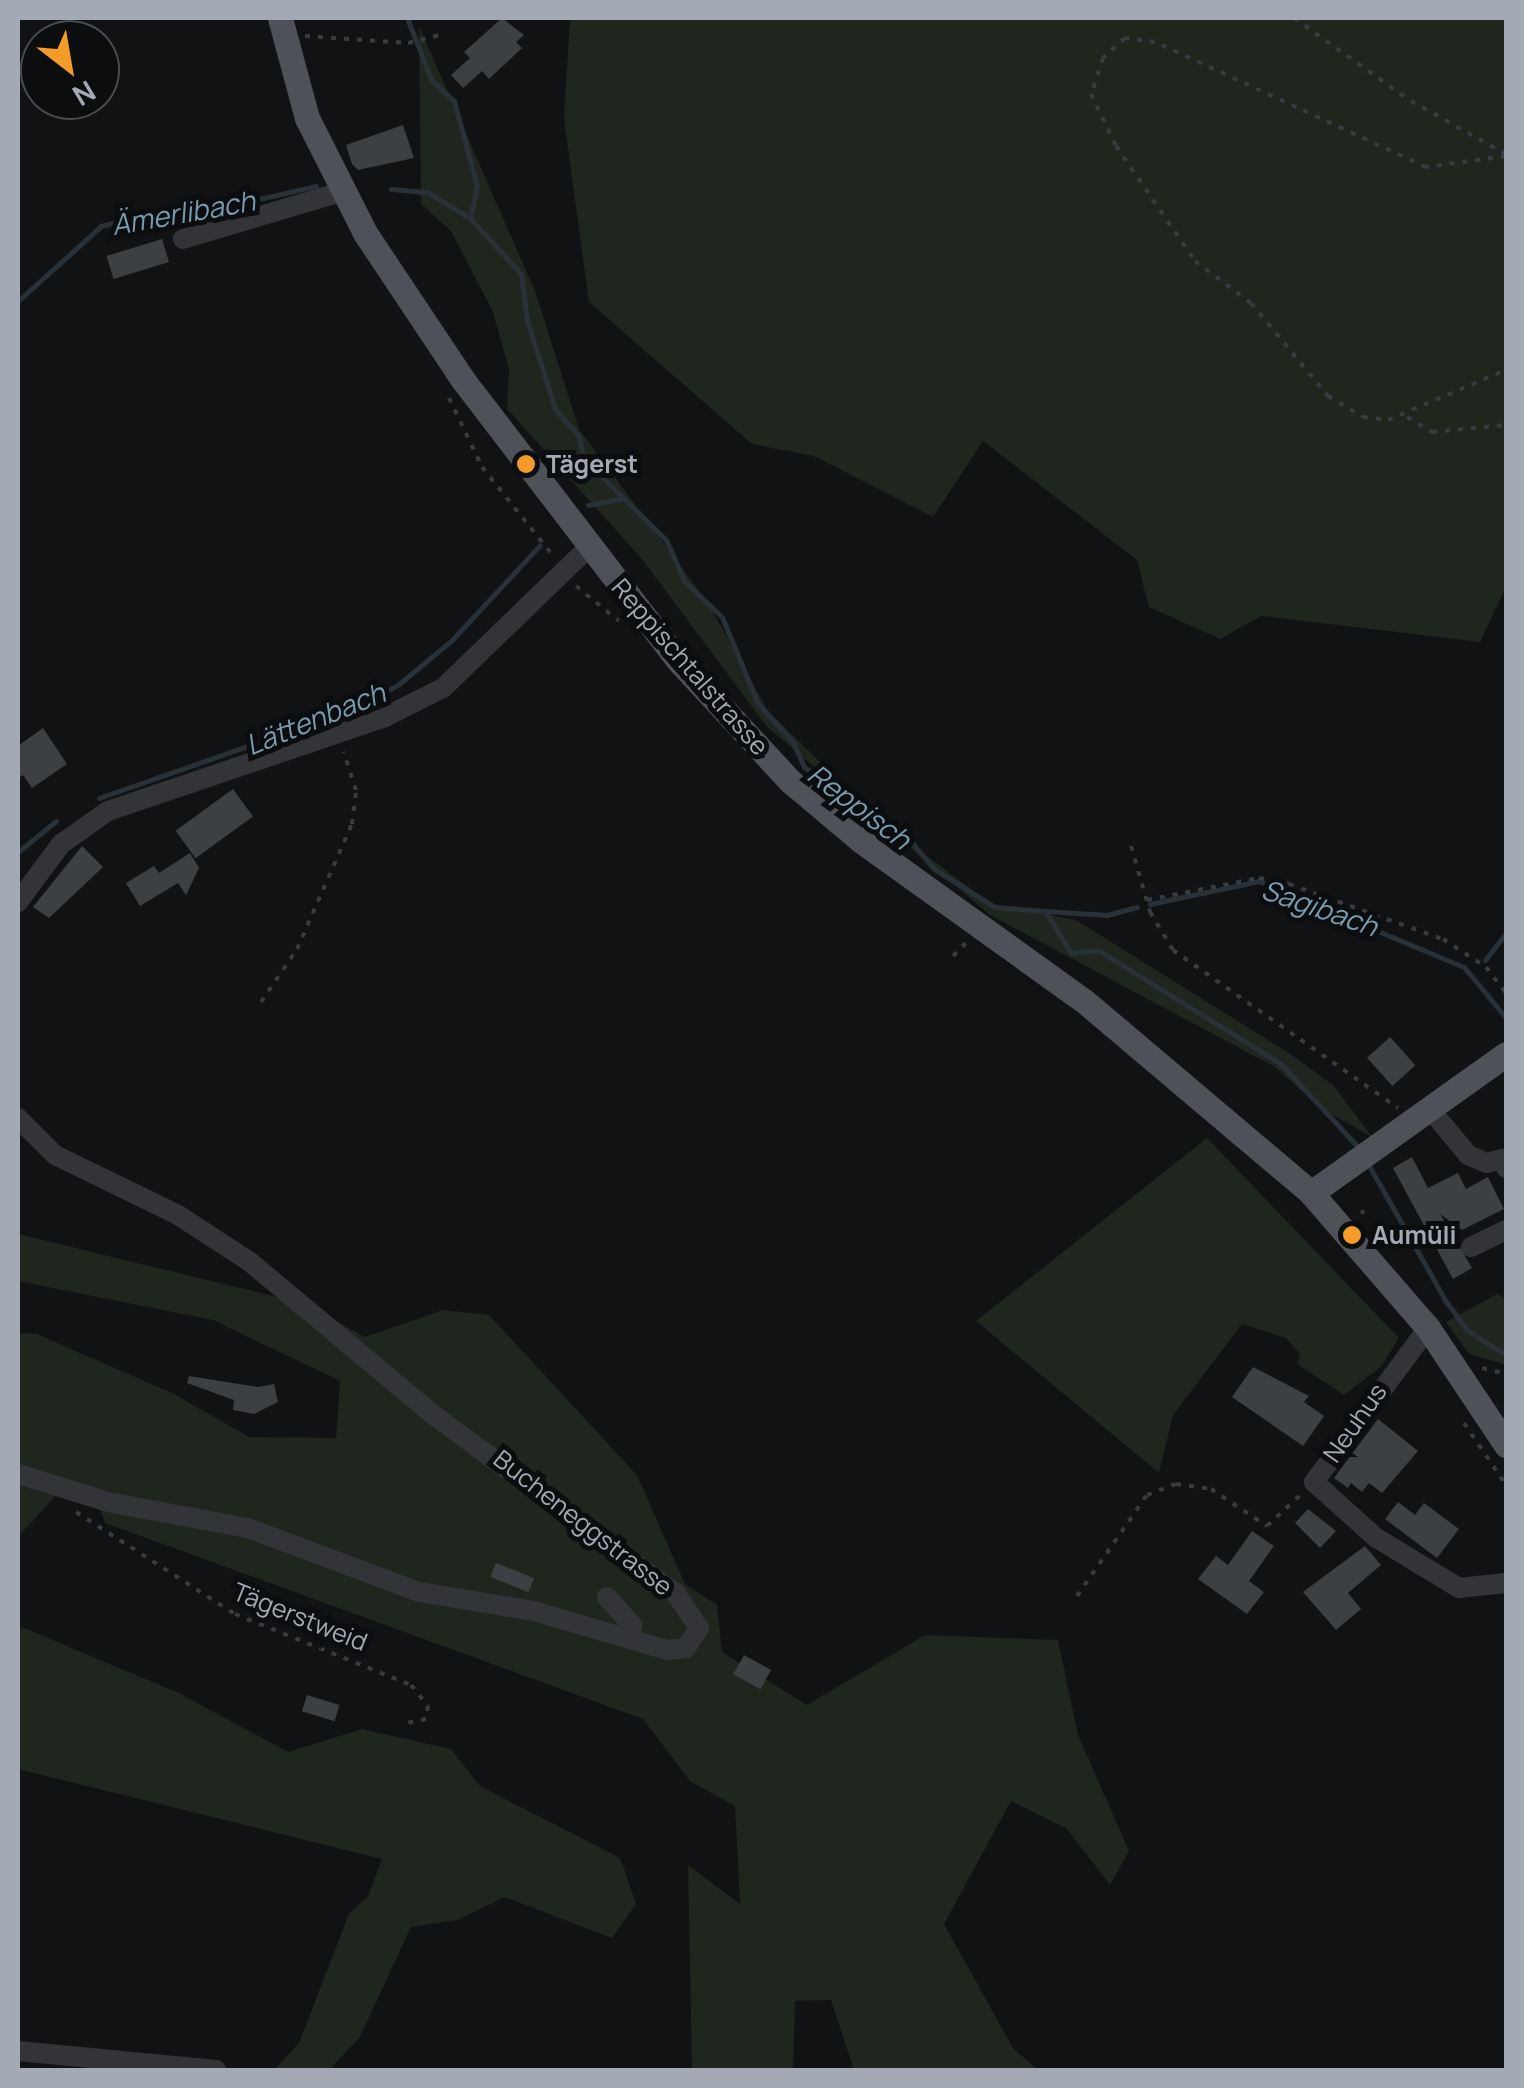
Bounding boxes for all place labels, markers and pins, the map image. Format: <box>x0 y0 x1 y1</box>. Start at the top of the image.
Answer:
place label: Tägerst <box>546 449 638 479</box>
marker: Tägerst <box>515 453 537 475</box>
place label: Aumüli <box>1372 1220 1457 1250</box>
marker: Aumüli <box>1341 1224 1363 1246</box>

